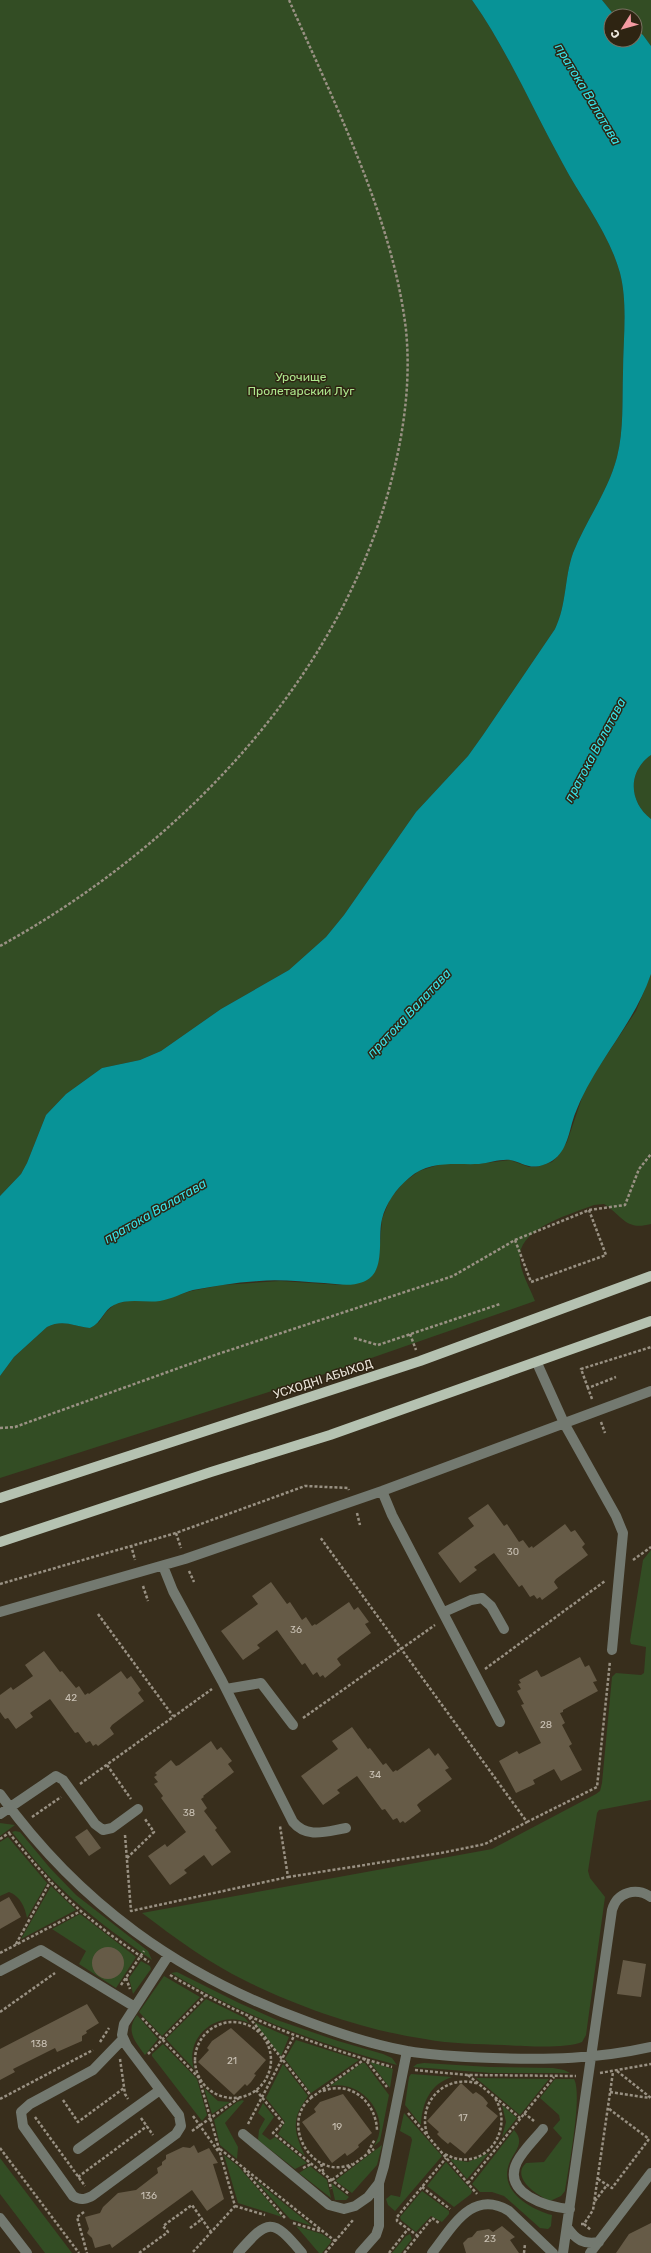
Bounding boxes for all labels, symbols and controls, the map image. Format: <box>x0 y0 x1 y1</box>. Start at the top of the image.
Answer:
north arrow <box>603 8 643 48</box>
text: С <box>608 27 623 41</box>
water label: пратока Валатава <box>552 41 624 148</box>
park label: Урочище Пролетарский Луг <box>248 370 355 398</box>
water label: пратока Валатава <box>561 695 629 805</box>
water label: пратока Валатава <box>364 965 454 1060</box>
water label: пратока Валатава <box>101 1175 209 1246</box>
street label: УСХОДНІ АБЫХОД <box>272 1356 375 1402</box>
house number: 30 <box>507 1546 519 1558</box>
house number: 36 <box>290 1624 302 1636</box>
house number: 42 <box>65 1692 77 1704</box>
house number: 28 <box>540 1719 552 1731</box>
house number: 34 <box>369 1769 381 1781</box>
house number: 38 <box>183 1807 195 1819</box>
house number: 138 <box>31 2038 47 2050</box>
house number: 21 <box>227 2055 237 2067</box>
house number: 17 <box>458 2112 468 2124</box>
house number: 19 <box>332 2121 342 2133</box>
house number: 136 <box>141 2190 157 2202</box>
house number: 23 <box>484 2233 496 2245</box>

